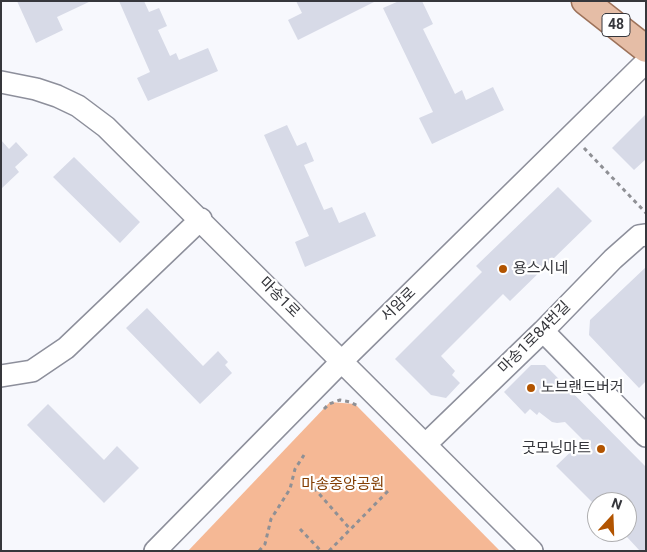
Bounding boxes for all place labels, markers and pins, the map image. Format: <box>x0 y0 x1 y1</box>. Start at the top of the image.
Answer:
place label: 용스시네 <box>513 260 568 278</box>
marker: 용스시네 <box>497 263 509 275</box>
place label: 노브랜드버거 <box>541 379 624 397</box>
marker: 노브랜드버거 <box>525 382 537 394</box>
place label: 굿모닝마트 <box>522 440 591 458</box>
marker: 굿모닝마트 <box>595 443 607 455</box>

